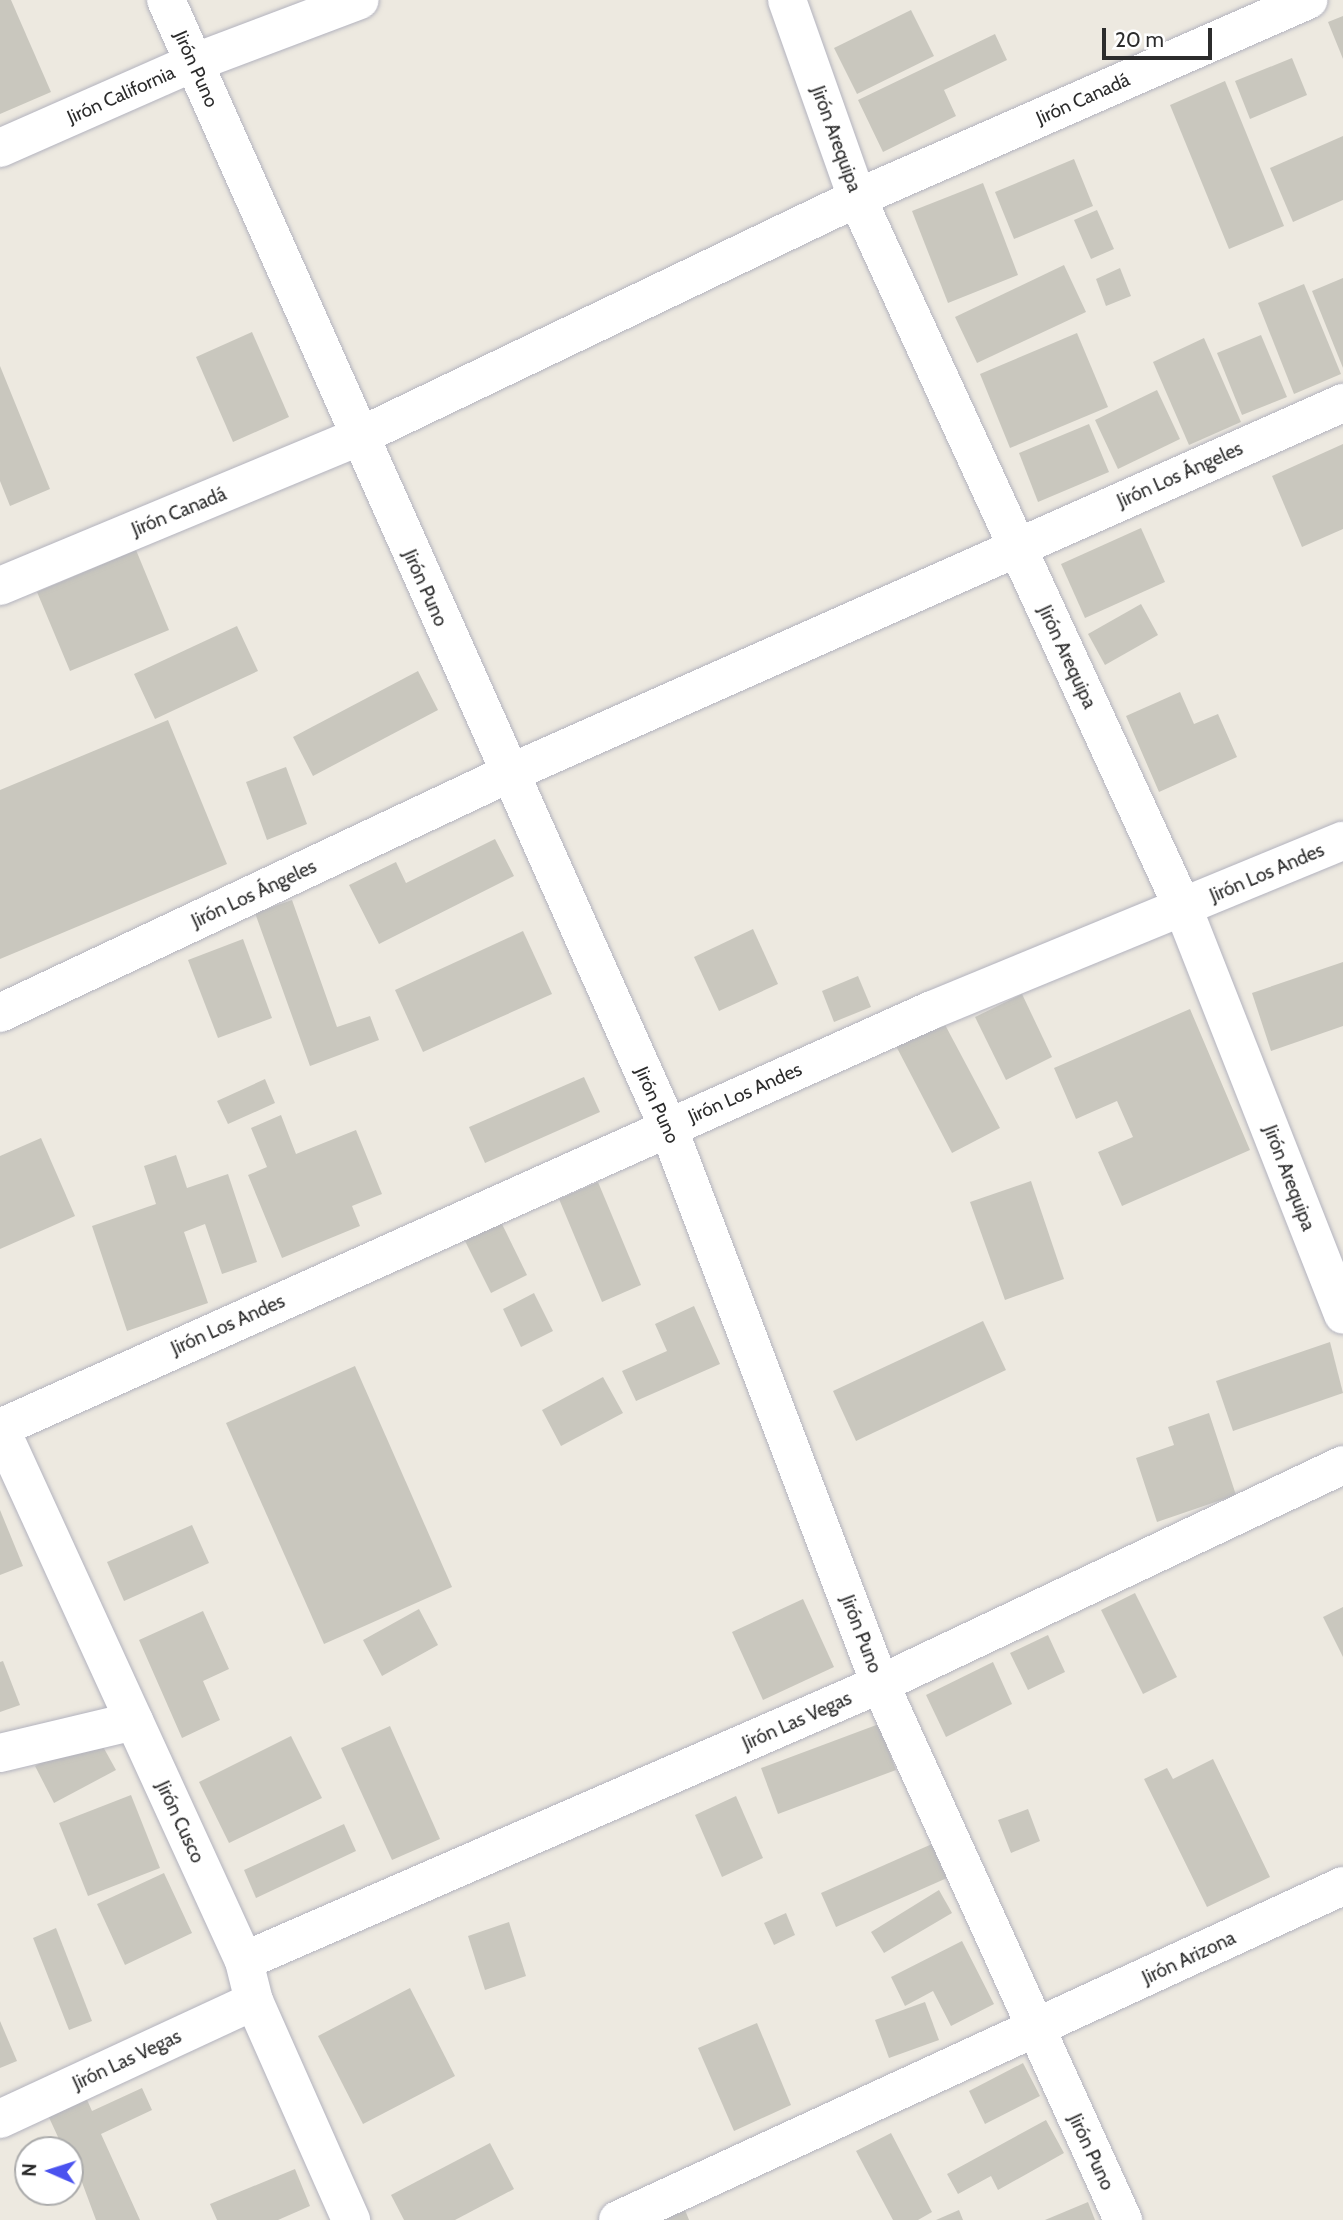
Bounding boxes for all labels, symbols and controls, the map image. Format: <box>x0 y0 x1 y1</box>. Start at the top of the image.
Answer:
scale bar <box>1105 14 1215 58</box>
street label: Jirón Puno <box>169 27 223 111</box>
text: 20 m <box>1115 27 1164 52</box>
street label: Jirón California <box>64 61 178 129</box>
street label: Jirón Canadá <box>1033 68 1133 130</box>
street label: Jirón Arequipa <box>806 83 866 195</box>
street label: Jirón Los Ángeles <box>1114 437 1246 513</box>
street label: Jirón Canadá <box>128 483 230 541</box>
street label: Jirón Puno <box>398 546 452 630</box>
street label: Jirón Arequipa <box>1033 602 1101 712</box>
street label: Jirón Los Andes <box>1206 839 1328 907</box>
street label: Jirón Los Ángeles <box>188 855 320 933</box>
street label: Jirón Los Andes <box>685 1058 805 1128</box>
street label: Jirón Puno <box>630 1063 684 1147</box>
street label: Jirón Arequipa <box>1258 1122 1320 1234</box>
street label: Jirón Los Andes <box>168 1290 288 1360</box>
street label: Jirón Puno <box>836 1592 886 1676</box>
street label: Jirón Las Vegas <box>739 1687 855 1755</box>
street label: Jirón Cusco <box>151 1777 209 1867</box>
street label: Jirón Arizona <box>1139 1926 1239 1990</box>
street label: Jirón Las Vegas <box>69 2025 185 2095</box>
street label: Jirón Puno <box>1063 2110 1119 2194</box>
north arrow <box>14 2136 84 2206</box>
text: N <box>18 2163 41 2177</box>

